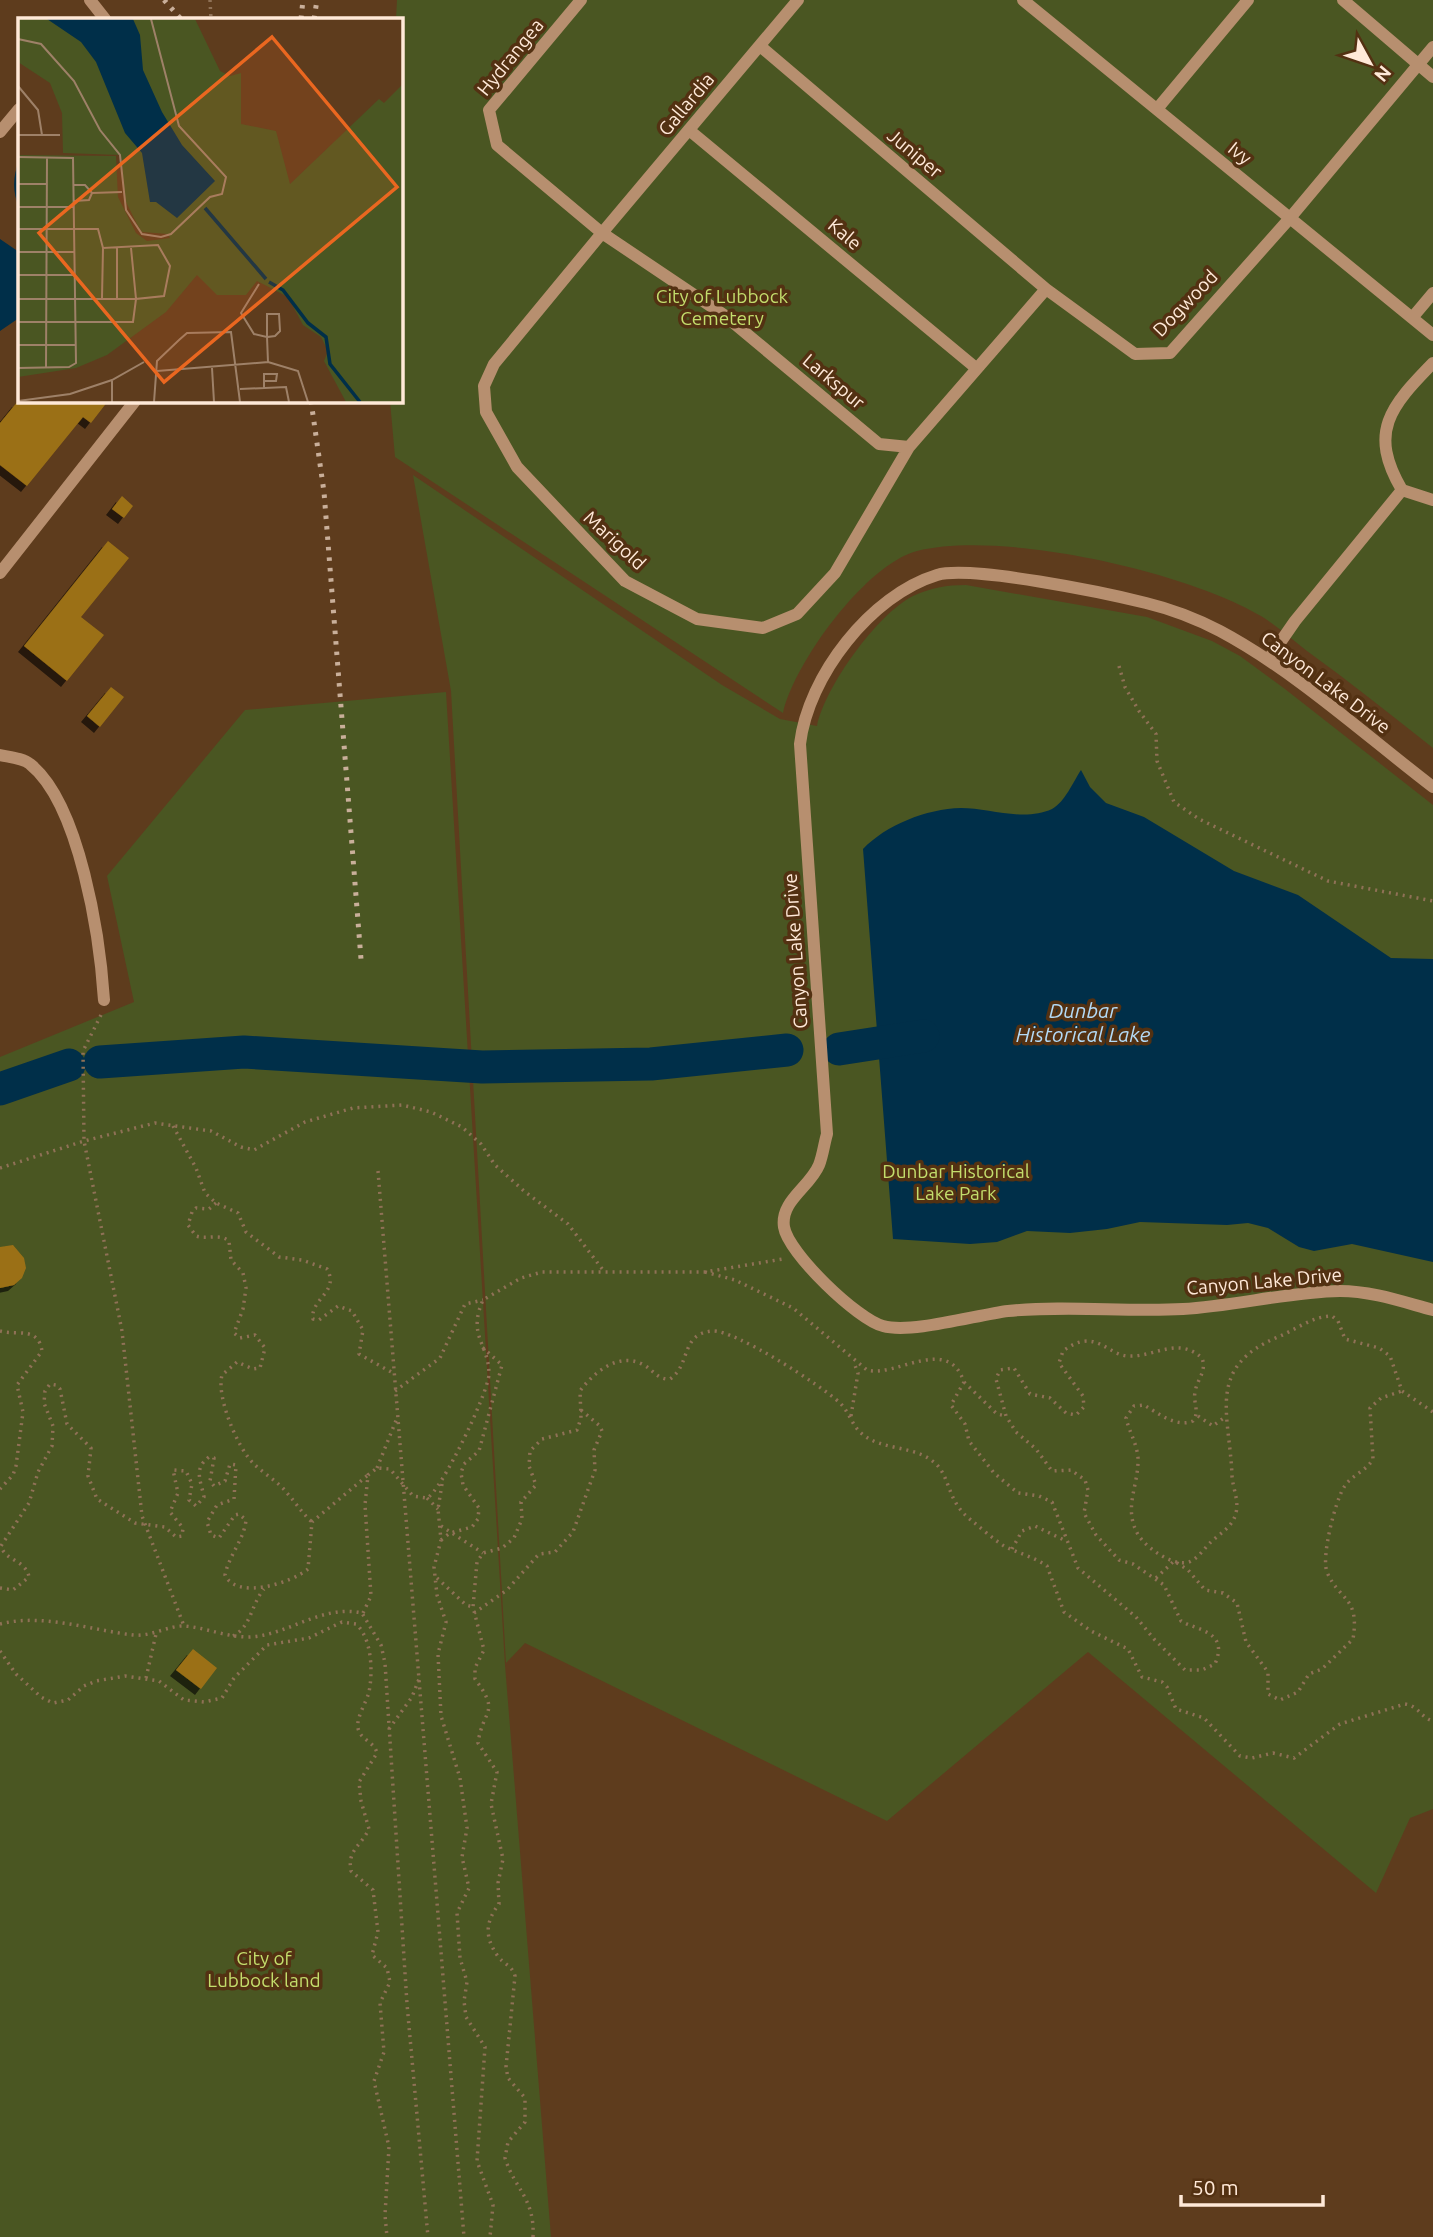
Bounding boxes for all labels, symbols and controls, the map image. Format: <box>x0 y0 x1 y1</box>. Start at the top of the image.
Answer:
street label: Hydrangea <box>472 14 548 100</box>
inset map <box>18 18 402 402</box>
north arrow <box>1335 28 1405 98</box>
text: N <box>1370 61 1396 86</box>
street label: Gallardia <box>654 68 718 140</box>
street label: Juniper <box>883 124 947 182</box>
street label: Ivy <box>1224 137 1256 169</box>
street label: Kale <box>824 214 866 254</box>
street label: Dogwood <box>1148 265 1222 341</box>
park label: City of Lubbock Cemetery <box>656 285 789 329</box>
street label: Larkspur <box>799 349 869 413</box>
street label: Marigold <box>580 506 650 574</box>
street label: Canyon Lake Drive <box>1257 626 1395 738</box>
street label: Canyon Lake Drive <box>779 872 811 1030</box>
water label: Dunbar Historical Lake <box>1016 998 1151 1046</box>
park label: Dunbar Historical Lake Park <box>882 1160 1030 1204</box>
street label: Canyon Lake Drive <box>1185 1263 1343 1299</box>
park label: City of Lubbock land <box>207 1947 321 1991</box>
scale bar <box>1181 2164 1323 2208</box>
text: 50 m <box>1192 2175 1239 2199</box>

